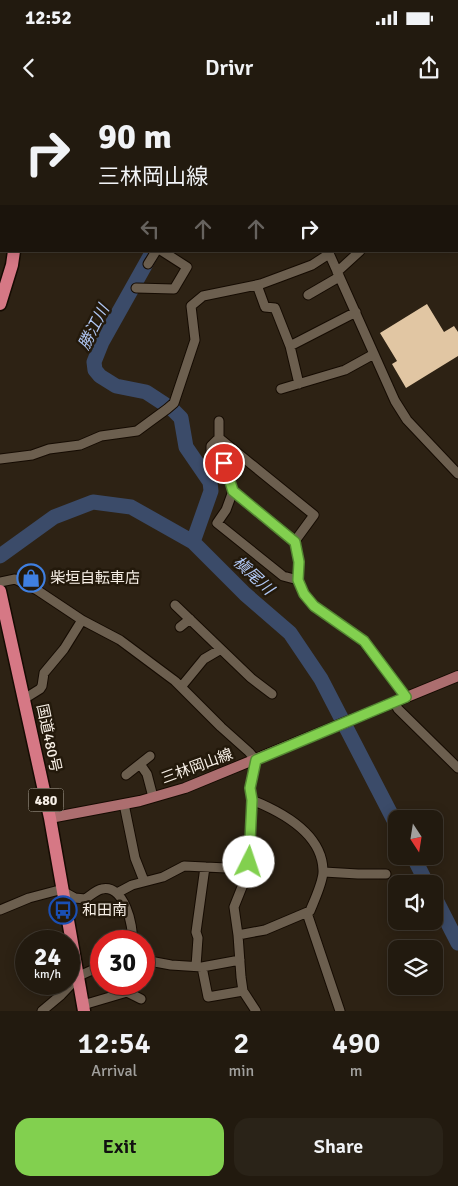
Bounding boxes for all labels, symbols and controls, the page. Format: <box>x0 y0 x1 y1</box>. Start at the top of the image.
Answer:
text: 12:52 <box>25 6 72 30</box>
icon: back <box>15 54 43 82</box>
text: Drivr <box>205 54 253 81</box>
icon: share <box>415 54 443 82</box>
text: 90 m <box>98 115 172 158</box>
icon: right <box>15 120 80 185</box>
text: 三林岡山線 <box>98 163 208 190</box>
icon: left <box>136 215 164 243</box>
icon: ahead <box>189 215 217 243</box>
icon: ahead <box>242 215 270 243</box>
icon: right <box>295 215 323 243</box>
water label: 勝江川 <box>74 300 115 353</box>
pin <box>203 442 245 484</box>
icon: arrive <box>210 449 238 477</box>
water label: 槇尾川 <box>229 552 279 601</box>
shop icon: 柴垣自転車店 <box>16 563 46 593</box>
place label: 柴垣自転車店 <box>50 569 140 587</box>
street label: 国道480号 <box>33 702 65 774</box>
street label: 三林岡山線 <box>159 745 235 787</box>
road number: 480 <box>28 788 64 812</box>
north arrow <box>388 810 442 865</box>
map controls <box>388 810 443 995</box>
position arrow <box>222 835 274 887</box>
button: sound <box>388 875 443 930</box>
bus stop icon: 和田南 <box>48 895 78 925</box>
place label: 和田南 <box>82 901 127 919</box>
speed limit sign: 30 <box>90 930 155 995</box>
button: layers <box>388 940 443 995</box>
text: 24 <box>34 941 61 972</box>
text: km/h <box>34 967 61 982</box>
text: 12:54 <box>78 1025 151 1062</box>
text: 2 <box>233 1025 249 1062</box>
text: 490 <box>332 1025 380 1062</box>
text: Arrival <box>91 1061 137 1081</box>
text: min <box>228 1061 254 1081</box>
text: m <box>350 1061 362 1081</box>
button: Exit <box>15 1118 224 1176</box>
button: Share <box>234 1118 443 1176</box>

